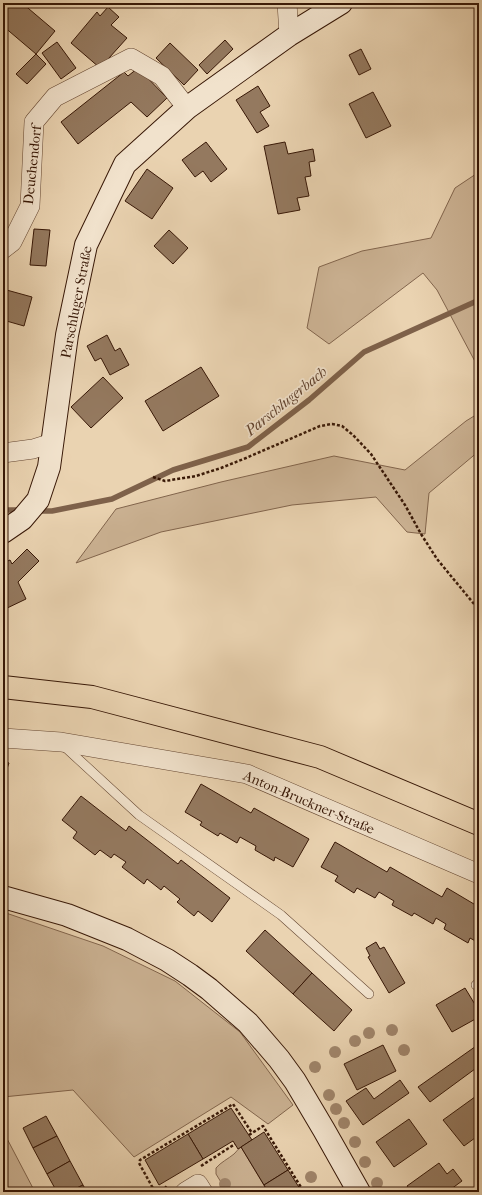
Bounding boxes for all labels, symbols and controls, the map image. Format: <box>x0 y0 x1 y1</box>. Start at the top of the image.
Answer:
street label: Deuchendorf <box>20 121 45 205</box>
street label: Parschluger Straße <box>57 244 96 360</box>
water label: Parschlugerbach <box>241 362 331 440</box>
street label: Anton-Bruckner-Straße <box>240 767 377 838</box>

